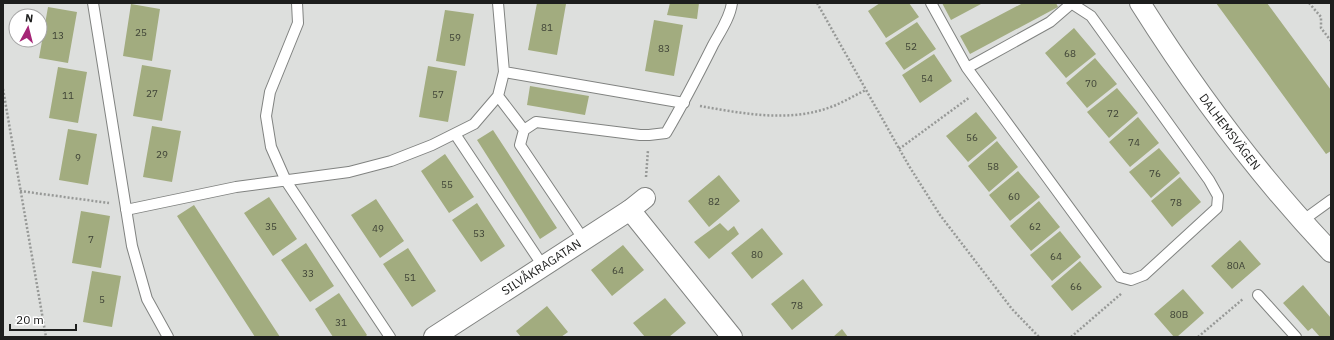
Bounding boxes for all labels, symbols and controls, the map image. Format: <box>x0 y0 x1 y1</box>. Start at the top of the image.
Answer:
north arrow <box>8 8 48 48</box>
text: N <box>24 11 34 26</box>
house number: 81 <box>541 21 553 34</box>
house number: 25 <box>135 26 147 39</box>
house number: 13 <box>52 29 64 42</box>
house number: 59 <box>449 31 461 44</box>
house number: 52 <box>905 40 917 53</box>
house number: 83 <box>658 42 670 55</box>
house number: 68 <box>1064 47 1076 60</box>
house number: 54 <box>921 72 933 85</box>
house number: 70 <box>1085 77 1097 90</box>
house number: 27 <box>146 87 158 100</box>
house number: 57 <box>432 88 444 101</box>
house number: 11 <box>62 89 74 102</box>
street label: DALHEMSVÄGEN <box>1196 90 1264 173</box>
house number: 72 <box>1107 107 1119 120</box>
house number: 56 <box>966 131 978 144</box>
house number: 74 <box>1128 136 1140 149</box>
house number: 29 <box>156 148 168 161</box>
house number: 9 <box>75 151 81 164</box>
house number: 58 <box>987 160 999 173</box>
house number: 76 <box>1149 167 1161 180</box>
house number: 55 <box>441 178 453 191</box>
house number: 60 <box>1008 190 1020 203</box>
house number: 82 <box>708 195 720 208</box>
house number: 78 <box>1170 196 1182 209</box>
house number: 35 <box>265 220 277 233</box>
house number: 62 <box>1029 220 1041 233</box>
house number: 49 <box>372 222 384 235</box>
house number: 53 <box>473 227 485 240</box>
house number: 7 <box>88 233 94 246</box>
street label: SILVÅKRAGATAN <box>498 236 584 298</box>
house number: 80 <box>751 248 763 261</box>
house number: 64 <box>1050 250 1062 263</box>
house number: 80A <box>1227 259 1246 272</box>
house number: 64 <box>612 264 624 277</box>
house number: 33 <box>302 267 314 280</box>
house number: 51 <box>404 271 416 284</box>
house number: 66 <box>1070 280 1082 293</box>
house number: 5 <box>99 293 105 306</box>
house number: 78 <box>791 299 803 312</box>
scale bar <box>10 306 76 332</box>
house number: 80B <box>1170 308 1188 321</box>
text: 20 m <box>16 312 44 327</box>
house number: 31 <box>335 316 347 329</box>

